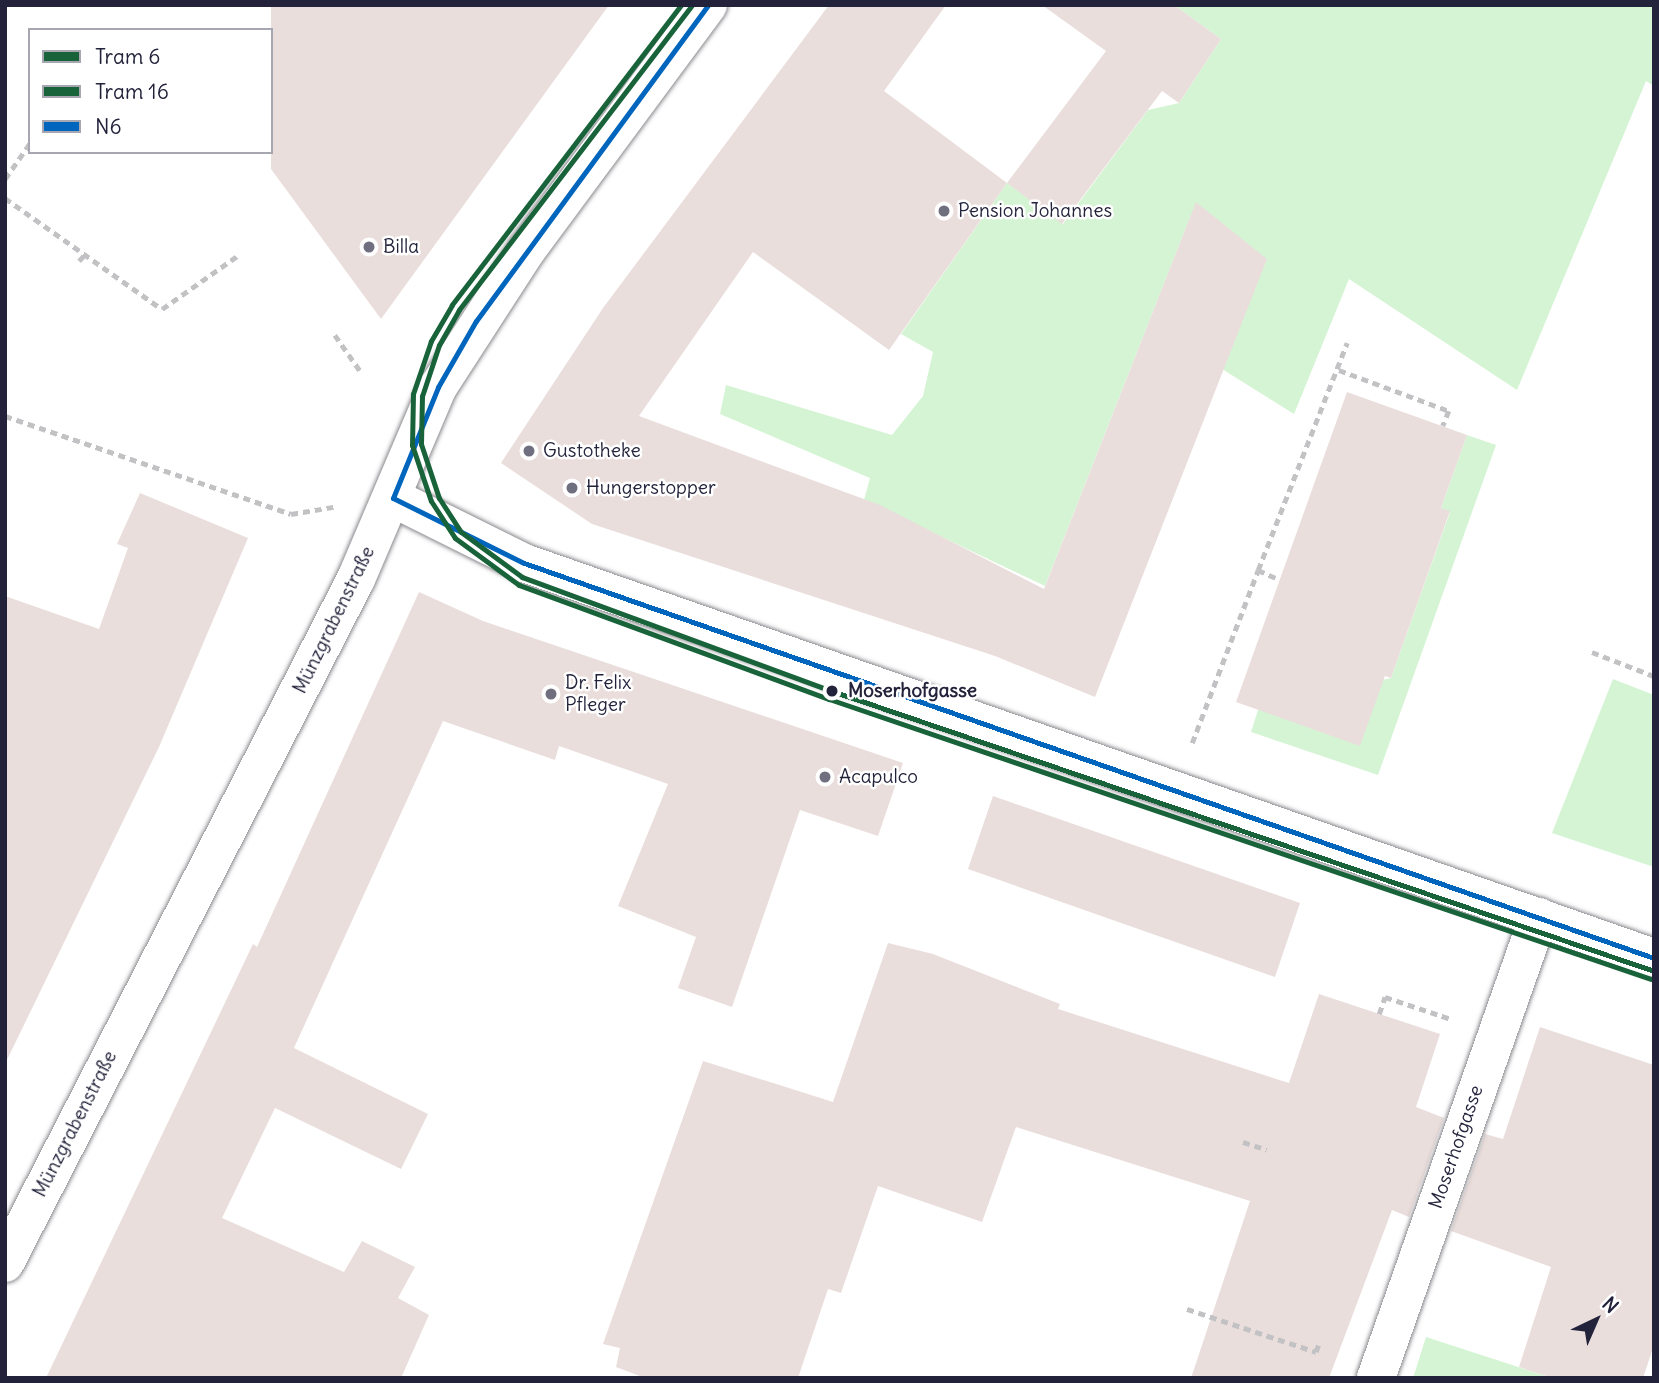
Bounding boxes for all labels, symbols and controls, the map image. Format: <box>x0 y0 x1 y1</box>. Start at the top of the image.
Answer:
legend <box>28 28 273 154</box>
text: Tram 6 <box>95 43 160 70</box>
text: Tram 16 <box>95 78 169 105</box>
text: N6 <box>95 113 122 140</box>
place label: Pension Johannes <box>958 200 1112 222</box>
marker: Pension Johannes <box>936 203 952 219</box>
place label: Billa <box>383 236 419 258</box>
marker: Billa <box>361 239 377 255</box>
place label: Gustotheke <box>543 440 641 462</box>
marker: Gustotheke <box>521 443 537 459</box>
place label: Hungerstopper <box>586 477 716 499</box>
marker: Hungerstopper <box>564 480 580 496</box>
street label: Münzgrabenstraße <box>288 543 380 697</box>
place label: Dr. Felix Pfleger <box>565 672 631 716</box>
place label: Moserhofgasse <box>848 680 977 702</box>
marker: Moserhofgasse <box>822 681 842 701</box>
marker: Dr. Felix Pfleger <box>543 686 559 702</box>
place label: Acapulco <box>839 766 918 788</box>
marker: Acapulco <box>817 769 833 785</box>
street label: Münzgrabenstraße <box>28 1047 122 1201</box>
street label: Moserhofgasse <box>1424 1082 1488 1212</box>
north arrow <box>1561 1285 1631 1355</box>
text: N <box>1598 1292 1624 1318</box>

